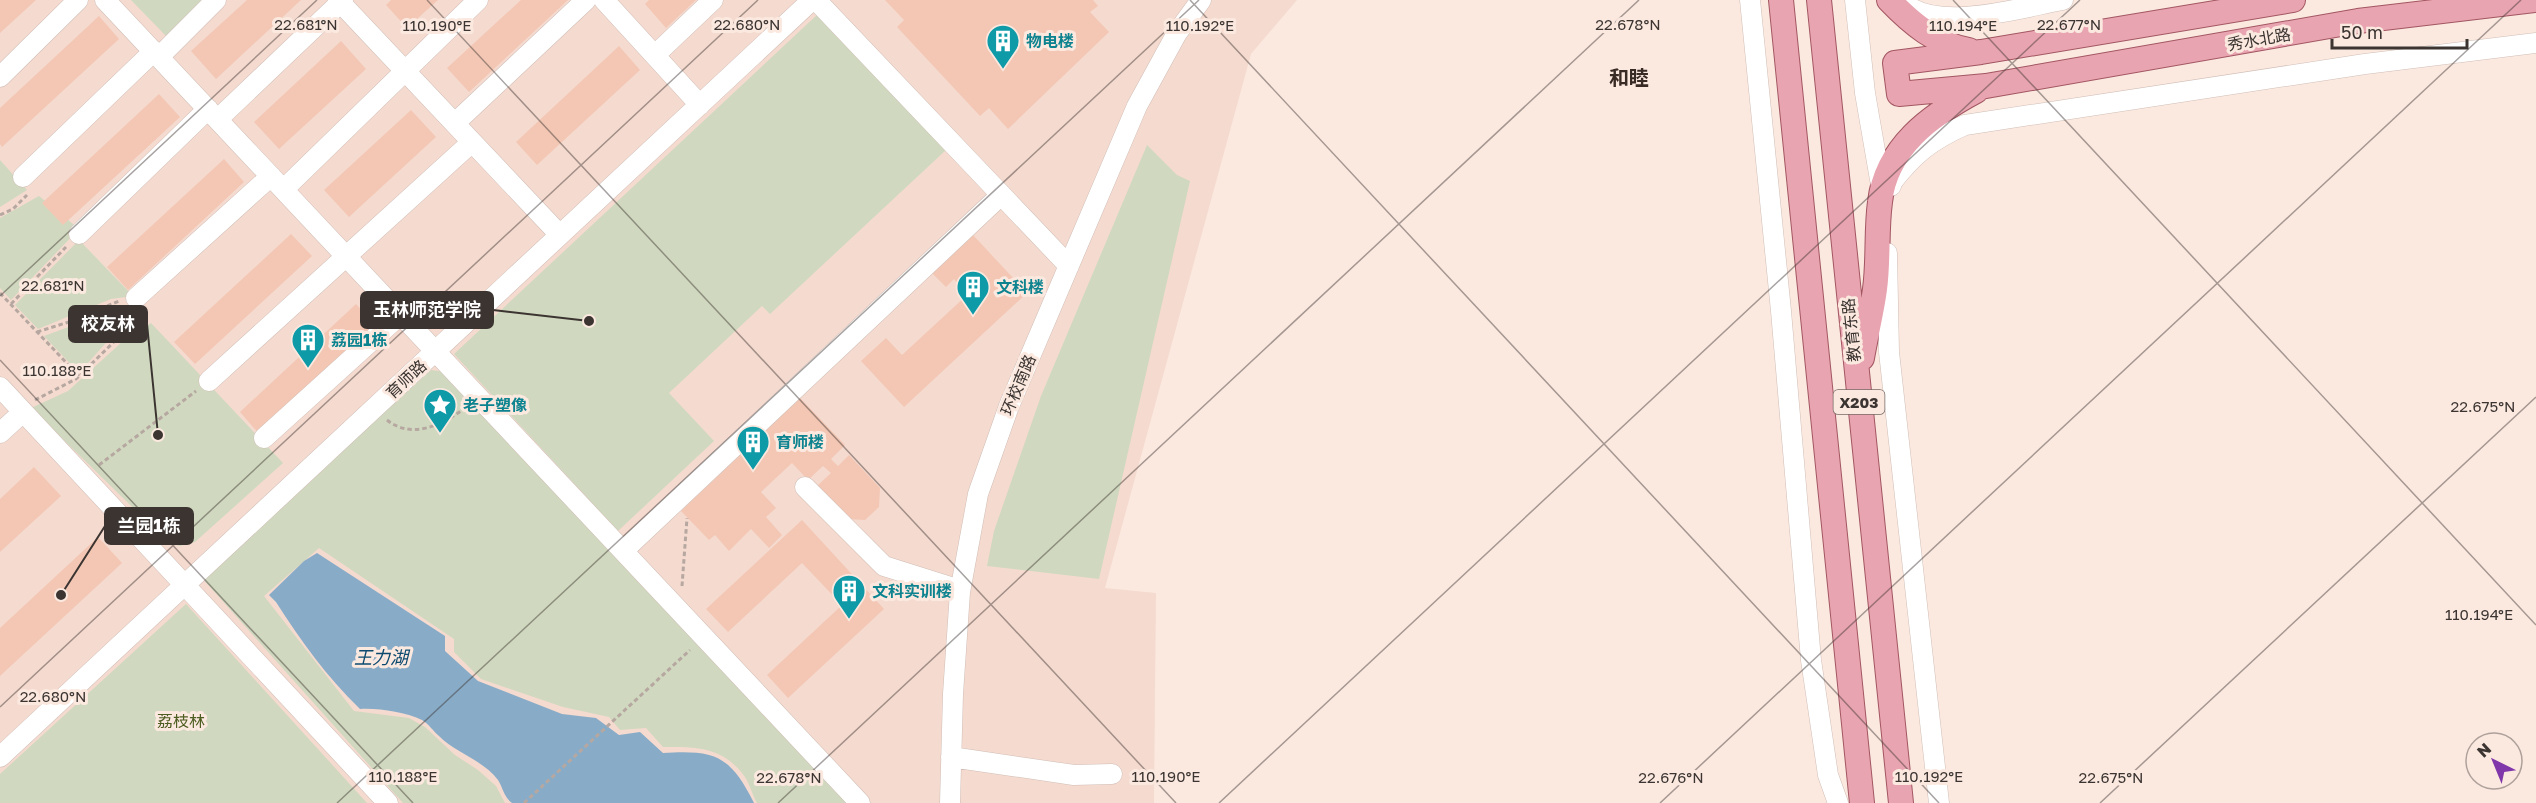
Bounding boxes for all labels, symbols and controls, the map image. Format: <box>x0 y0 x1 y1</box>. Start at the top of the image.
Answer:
scale bar <box>2332 12 2467 50</box>
text: 22.681°N <box>274 15 338 33</box>
text: 22.680°N <box>714 15 780 33</box>
text: 22.678°N <box>1595 15 1661 33</box>
text: 22.677°N <box>2037 15 2101 33</box>
text: 110.190°E <box>402 16 472 34</box>
text: 110.192°E <box>1166 16 1234 34</box>
text: 110.194°E <box>1929 16 1997 34</box>
text: 50 m <box>2341 21 2383 43</box>
building icon: 物电楼 <box>985 23 1021 70</box>
street label: 秀水北路 <box>2226 24 2292 54</box>
place label: 物电楼 <box>1026 31 1074 51</box>
district label: 和睦 <box>1609 65 1649 89</box>
building icon: 文科楼 <box>955 269 991 316</box>
text: 22.681°N <box>21 276 85 294</box>
place label: 文科楼 <box>996 277 1044 297</box>
callout: 玉林师范学院 <box>361 292 493 328</box>
street label: 教育东路 <box>1838 297 1864 363</box>
text: 玉林师范学院 <box>373 298 481 320</box>
callout: 校友林 <box>69 306 147 342</box>
text: 校友林 <box>81 312 135 334</box>
building icon: 荔园1栋 <box>290 322 326 369</box>
place label: 荔园1栋 <box>331 330 387 350</box>
street label: 环校南路 <box>996 352 1040 418</box>
street label: 育师路 <box>382 355 430 403</box>
text: 110.188°E <box>23 361 91 379</box>
place icon: 老子塑像 <box>422 387 458 434</box>
road number: X203 <box>1834 390 1884 414</box>
place label: 老子塑像 <box>463 395 527 415</box>
text: 22.675°N <box>2451 397 2515 415</box>
building icon: 育师楼 <box>735 424 771 471</box>
place label: 育师楼 <box>776 432 824 452</box>
callout: 兰园1栋 <box>105 508 193 544</box>
text: 兰园1栋 <box>117 514 181 536</box>
building icon: 文科实训楼 <box>831 573 867 620</box>
place label: 文科实训楼 <box>872 581 952 601</box>
text: 110.194°E <box>2445 605 2513 623</box>
water label: 王力湖 <box>354 646 411 668</box>
text: 22.680°N <box>20 687 86 705</box>
park label: 荔枝林 <box>157 711 205 731</box>
north arrow <box>2464 731 2524 791</box>
text: N <box>2472 739 2495 761</box>
text: 110.188°E <box>369 767 437 785</box>
text: 110.190°E <box>1131 767 1201 785</box>
text: 110.192°E <box>1895 767 1963 785</box>
text: 22.678°N <box>756 768 822 786</box>
text: 22.676°N <box>1638 768 1704 786</box>
text: 22.675°N <box>2079 768 2143 786</box>

